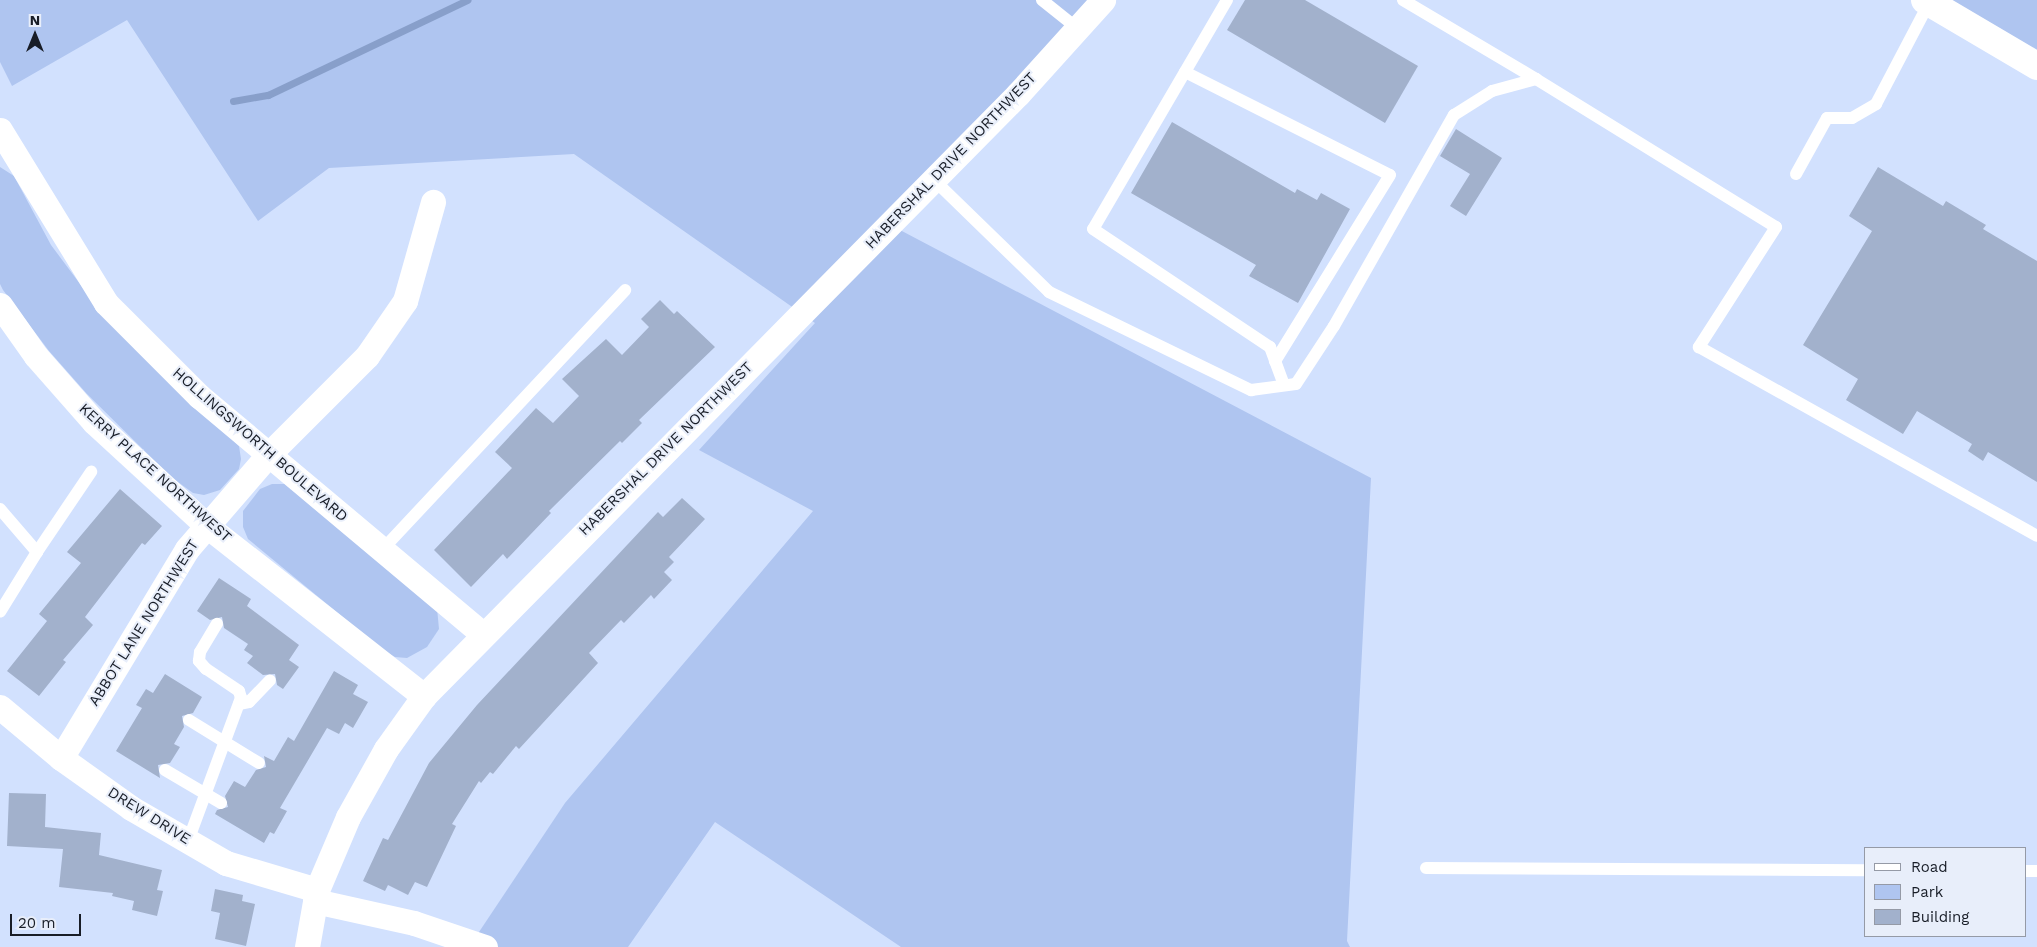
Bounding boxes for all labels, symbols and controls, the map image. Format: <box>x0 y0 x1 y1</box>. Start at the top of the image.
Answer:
north arrow <box>10 10 60 60</box>
text: N <box>30 12 40 28</box>
street label: HABERSHAL DRIVE NORTHWEST <box>862 69 1040 253</box>
street label: HABERSHAL DRIVE NORTHWEST <box>575 358 757 540</box>
street label: HOLLINGSWORTH BOULEVARD <box>169 364 351 526</box>
street label: KERRY PLACE NORTHWEST <box>75 400 235 546</box>
street label: ABBOT LANE NORTHWEST <box>85 536 203 710</box>
street label: DREW DRIVE <box>104 783 194 849</box>
legend <box>1864 847 2027 937</box>
text: Road <box>1911 858 1948 876</box>
text: Park <box>1911 883 1943 901</box>
scale bar <box>12 904 84 936</box>
text: Building <box>1911 908 1969 926</box>
text: 20 m <box>18 914 56 932</box>

